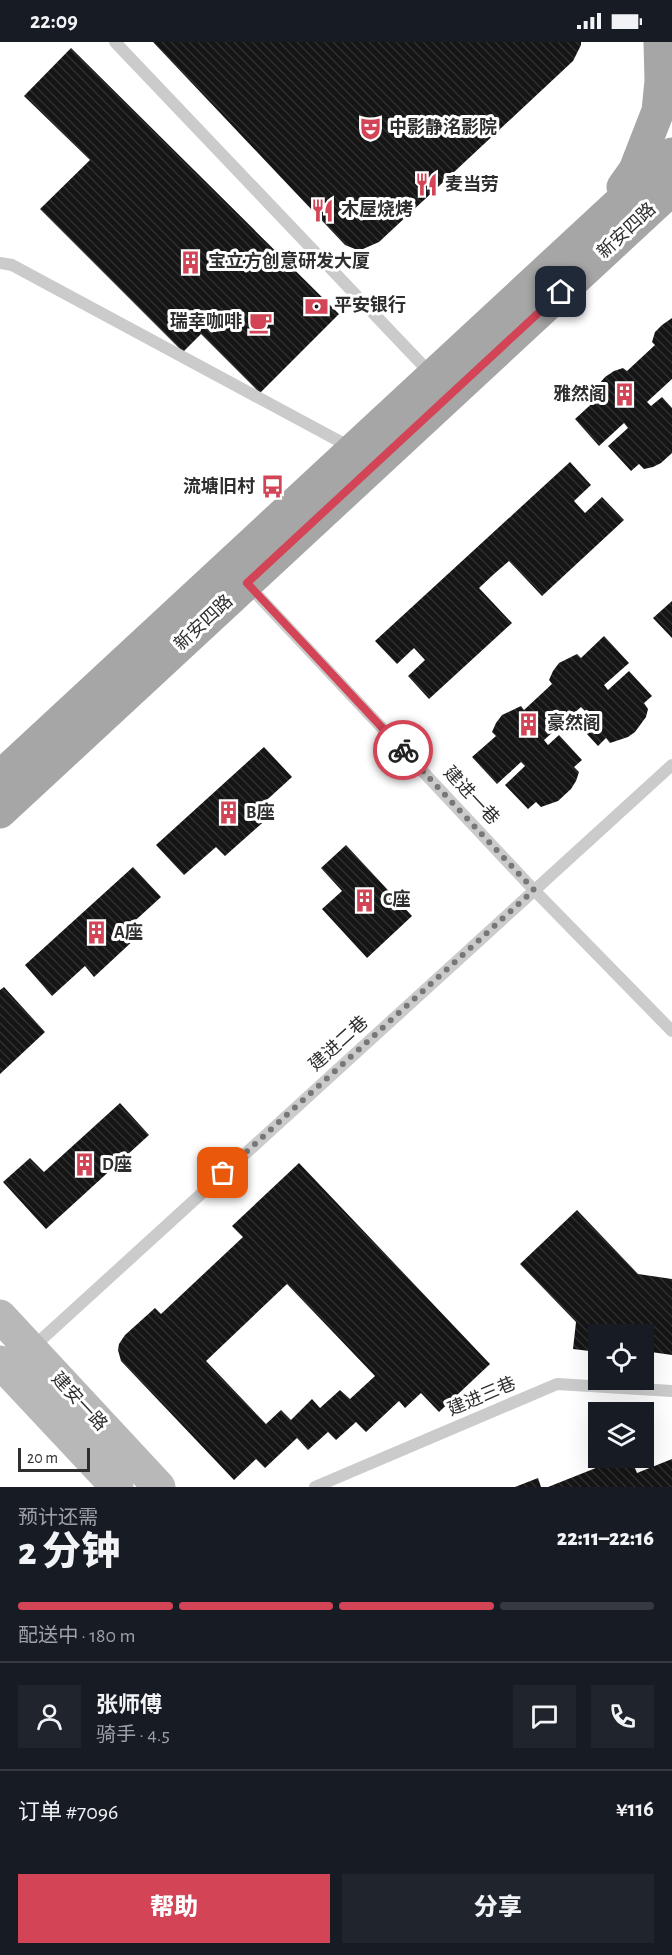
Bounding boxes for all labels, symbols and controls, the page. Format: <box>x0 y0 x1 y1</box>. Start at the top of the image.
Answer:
text: 22:09 <box>30 10 78 32</box>
theatre icon: 中影静洺影院 <box>358 115 384 141</box>
place label: 中影静洺影院 <box>389 117 497 137</box>
restaurant icon: 麦当劳 <box>414 172 440 198</box>
place label: 麦当劳 <box>445 175 499 194</box>
restaurant icon: 木屋烧烤 <box>310 197 336 223</box>
street label: 新安四路 <box>593 198 659 262</box>
place label: 木屋烧烤 <box>341 199 413 219</box>
building icon: 宝立方创意研发大厦 <box>177 249 203 275</box>
place label: 宝立方创意研发大厦 <box>208 250 370 271</box>
pin <box>535 266 586 317</box>
icon: home <box>544 275 577 308</box>
bank icon: 平安银行 <box>303 293 329 319</box>
place label: 平安银行 <box>334 294 406 315</box>
cafe icon: 瑞幸咖啡 <box>247 309 273 335</box>
place label: 瑞幸咖啡 <box>170 312 242 331</box>
building icon: 雅然阁 <box>612 382 638 408</box>
place label: 雅然阁 <box>553 384 607 404</box>
bus stop icon: 流塘旧村 <box>260 474 286 500</box>
place label: 流塘旧村 <box>183 476 255 496</box>
street label: 新安四路 <box>170 590 236 654</box>
building icon: 豪然阁 <box>516 711 542 737</box>
place label: 豪然阁 <box>547 712 601 733</box>
courier <box>373 720 433 780</box>
icon: bike <box>387 734 420 767</box>
street label: 建进一巷 <box>440 762 504 828</box>
building icon: B座 <box>215 800 241 826</box>
place label: B座 <box>246 802 274 822</box>
building icon: C座 <box>352 887 378 913</box>
place label: C座 <box>383 889 410 909</box>
building icon: A座 <box>83 920 109 946</box>
place label: A座 <box>114 922 143 942</box>
street label: 建进二巷 <box>305 1012 372 1075</box>
pin <box>197 1147 248 1198</box>
building icon: D座 <box>71 1152 97 1178</box>
place label: D座 <box>102 1154 132 1174</box>
icon: bag <box>206 1156 239 1189</box>
map controls <box>588 1324 654 1468</box>
button: locate <box>588 1324 654 1390</box>
street label: 建安一路 <box>48 1368 112 1434</box>
street label: 建进三巷 <box>445 1373 519 1419</box>
button: layers <box>588 1402 654 1468</box>
scale bar <box>18 1445 90 1472</box>
text: 20 m <box>27 1450 58 1466</box>
text: 预计还需 <box>18 1508 98 1528</box>
text: 22:11–22:16 <box>557 1527 654 1549</box>
text: 2 分钟 <box>18 1533 120 1572</box>
text: 配送中 · 180 m <box>18 1626 135 1646</box>
button: person <box>18 1685 81 1748</box>
button: chat <box>513 1685 576 1748</box>
button: phone <box>591 1685 654 1748</box>
text: 张师傅 <box>96 1694 162 1716</box>
text: 骑手 · 4.5 <box>96 1725 170 1745</box>
text: ¥116 <box>616 1798 654 1820</box>
text: 订单 #7096 <box>18 1801 118 1823</box>
button: 帮助 <box>18 1874 330 1943</box>
button: 分享 <box>342 1874 654 1943</box>

